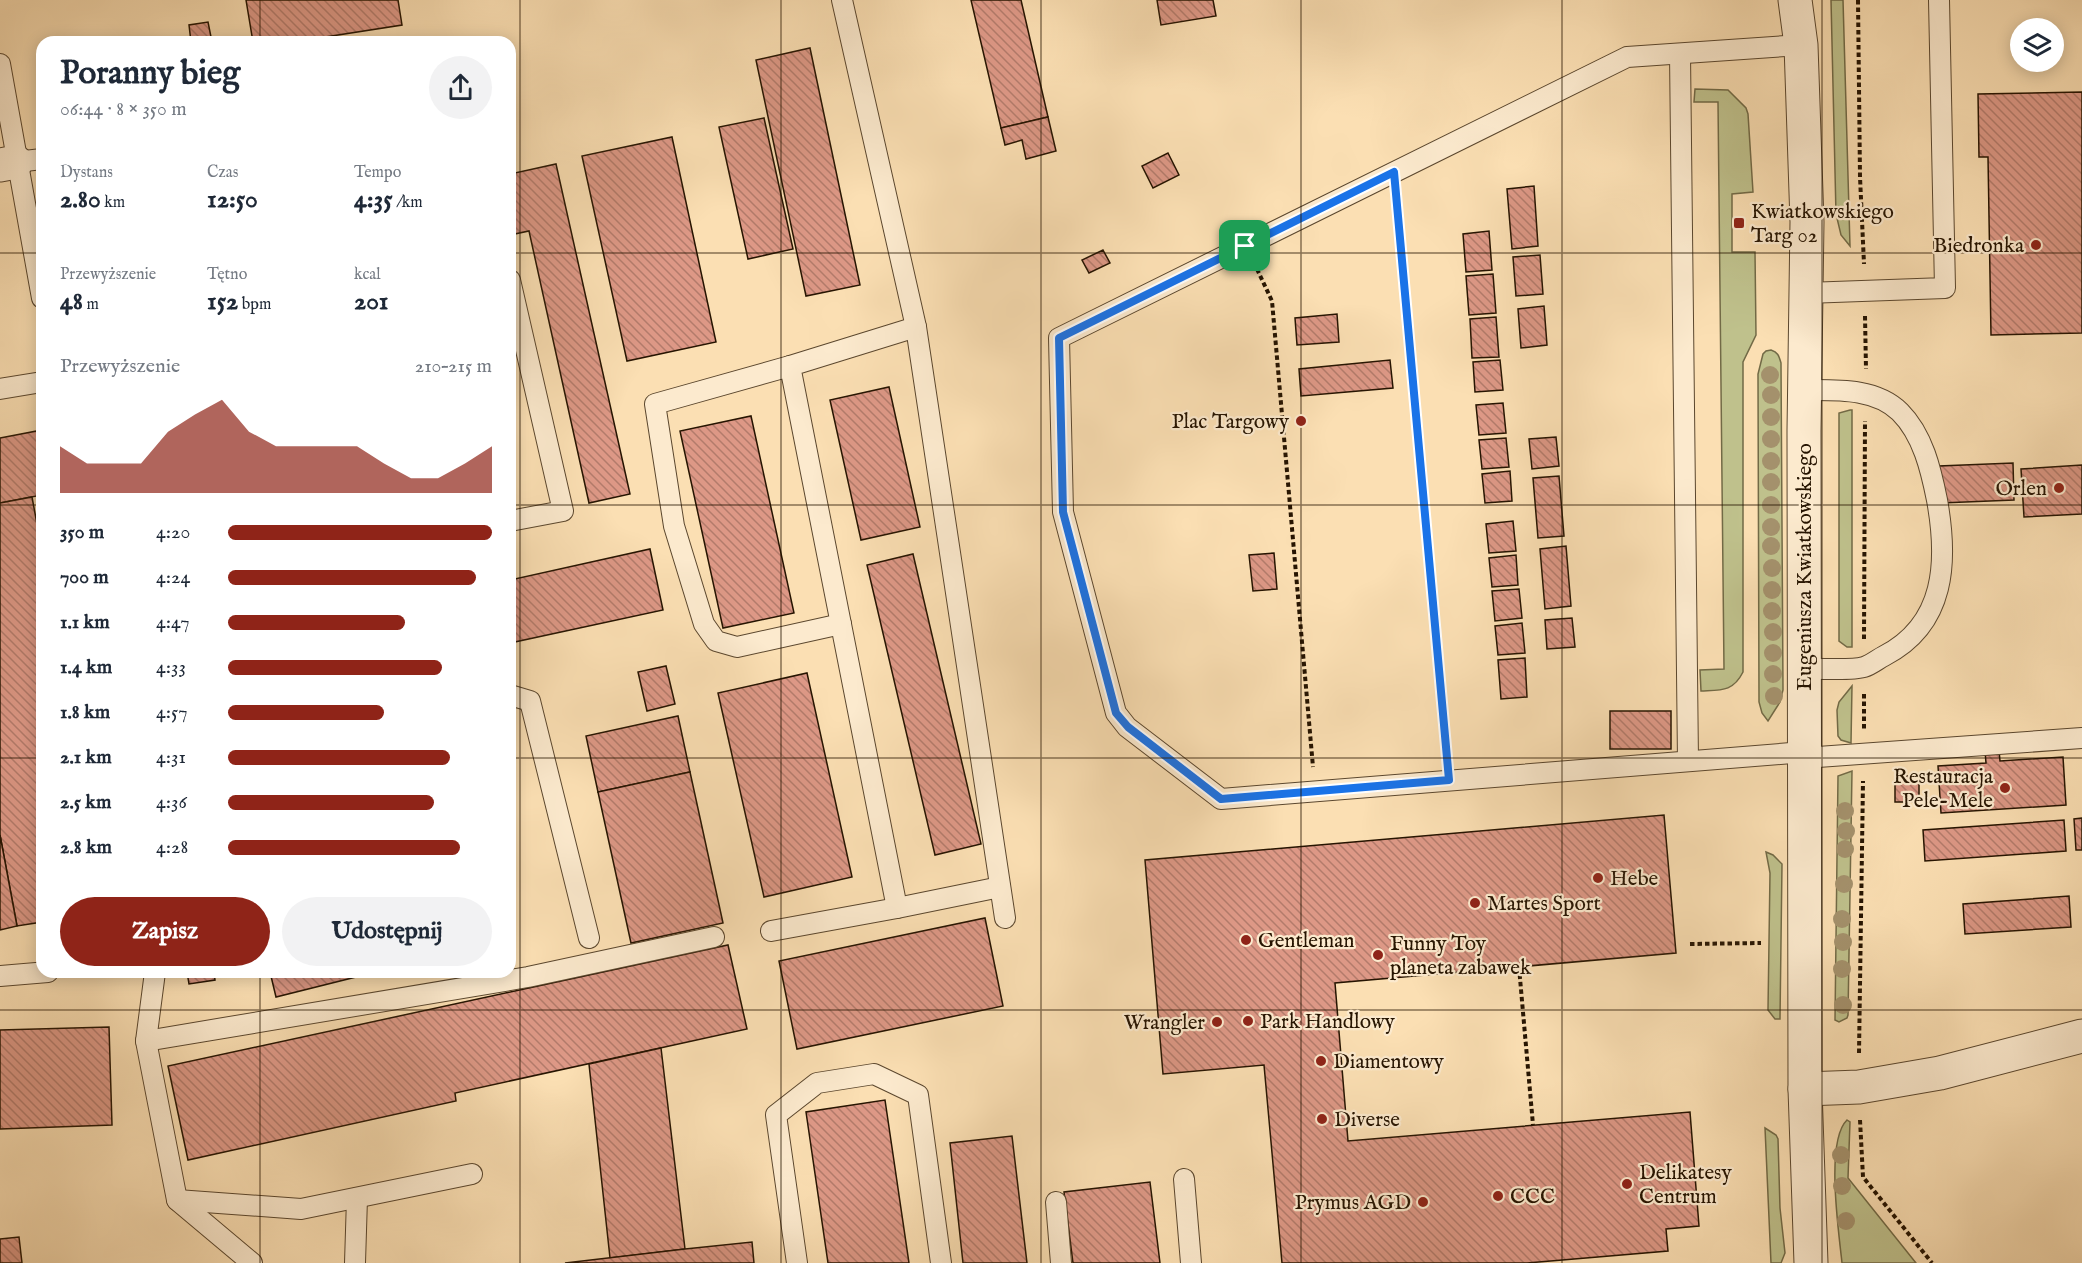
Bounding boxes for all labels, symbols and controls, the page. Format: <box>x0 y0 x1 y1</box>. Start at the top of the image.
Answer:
map controls <box>2010 18 2064 72</box>
button: layers <box>2010 18 2064 72</box>
text: Poranny bieg <box>60 53 240 95</box>
button: share <box>429 56 492 119</box>
text: 06:44 · 8 × 350 m <box>60 97 187 122</box>
text: Dystans <box>60 163 113 183</box>
text: Czas <box>207 163 238 183</box>
text: Tempo <box>354 163 401 183</box>
text: 2.80 <box>60 183 101 216</box>
text: 12:50 <box>207 183 258 216</box>
text: 4:35 <box>354 183 393 216</box>
text: km <box>101 193 125 213</box>
text: /km <box>393 193 423 213</box>
place label: Kwiatkowskiego Targ 02 <box>1751 199 1894 250</box>
marker: Kwiatkowskiego Targ 02 <box>1732 216 1746 230</box>
pin <box>1219 220 1270 271</box>
icon: arrive <box>1228 229 1261 262</box>
place label: Biedronka <box>1933 233 2025 260</box>
marker: Biedronka <box>2029 238 2043 252</box>
text: Przewyższenie <box>60 265 156 285</box>
text: Tętno <box>207 265 247 285</box>
text: kcal <box>354 265 381 285</box>
text: 48 <box>60 285 83 318</box>
text: 152 <box>207 285 238 318</box>
text: 201 <box>354 285 389 318</box>
text: m <box>83 295 99 315</box>
text: bpm <box>238 295 271 315</box>
text: Przewyższenie <box>60 354 180 379</box>
text: 210–215 m <box>415 354 492 379</box>
place label: Plac Targowy <box>1171 409 1290 436</box>
marker: Plac Targowy <box>1294 414 1308 428</box>
street label: Eugeniusza Kwiatkowskiego <box>1792 443 1819 691</box>
place label: Orlen <box>1995 476 2047 503</box>
marker: Orlen <box>2052 481 2066 495</box>
text: 350 m <box>60 520 104 545</box>
text: 4:20 <box>156 520 190 545</box>
text: 700 m <box>60 565 109 590</box>
text: 4:24 <box>156 565 190 590</box>
text: 1.1 km <box>60 610 110 635</box>
text: 4:47 <box>156 610 190 635</box>
text: 1.4 km <box>60 655 112 680</box>
text: 4:33 <box>156 655 186 680</box>
text: 1.8 km <box>60 700 110 725</box>
text: 4:57 <box>156 700 188 725</box>
text: 2.1 km <box>60 745 112 770</box>
text: 4:31 <box>156 745 186 770</box>
place label: Restauracja Pele-Mele <box>1893 764 1994 815</box>
marker: Restauracja Pele-Mele <box>1998 781 2012 795</box>
text: 2.5 km <box>60 790 111 815</box>
text: 4:36 <box>156 790 187 815</box>
text: 2.8 km <box>60 835 112 860</box>
text: 4:28 <box>156 835 188 860</box>
place label: Hebe <box>1610 866 1659 893</box>
marker: Hebe <box>1591 871 1605 885</box>
place label: Martes Sport <box>1487 891 1601 918</box>
marker: Martes Sport <box>1468 896 1482 910</box>
button: Zapisz <box>60 897 270 966</box>
button: Udostępnij <box>282 897 492 966</box>
place label: Gentleman <box>1258 928 1354 955</box>
place label: Funny Toy planeta zabawek <box>1390 931 1532 982</box>
marker: Gentleman <box>1239 933 1253 947</box>
marker: Funny Toy planeta zabawek <box>1371 948 1385 962</box>
place label: Park Handlowy <box>1260 1009 1396 1036</box>
place label: Wrangler <box>1124 1010 1205 1037</box>
marker: Park Handlowy <box>1241 1014 1255 1028</box>
marker: Wrangler <box>1210 1015 1224 1029</box>
place label: Diamentowy <box>1333 1049 1444 1076</box>
marker: Diamentowy <box>1314 1054 1328 1068</box>
place label: Diverse <box>1334 1107 1400 1134</box>
marker: Diverse <box>1315 1112 1329 1126</box>
place label: Delikatesy Centrum <box>1639 1160 1732 1211</box>
marker: Delikatesy Centrum <box>1620 1177 1634 1191</box>
place label: CCC <box>1510 1184 1555 1211</box>
marker: CCC <box>1491 1189 1505 1203</box>
place label: Prymus AGD <box>1295 1190 1411 1217</box>
marker: Prymus AGD <box>1416 1195 1430 1209</box>

